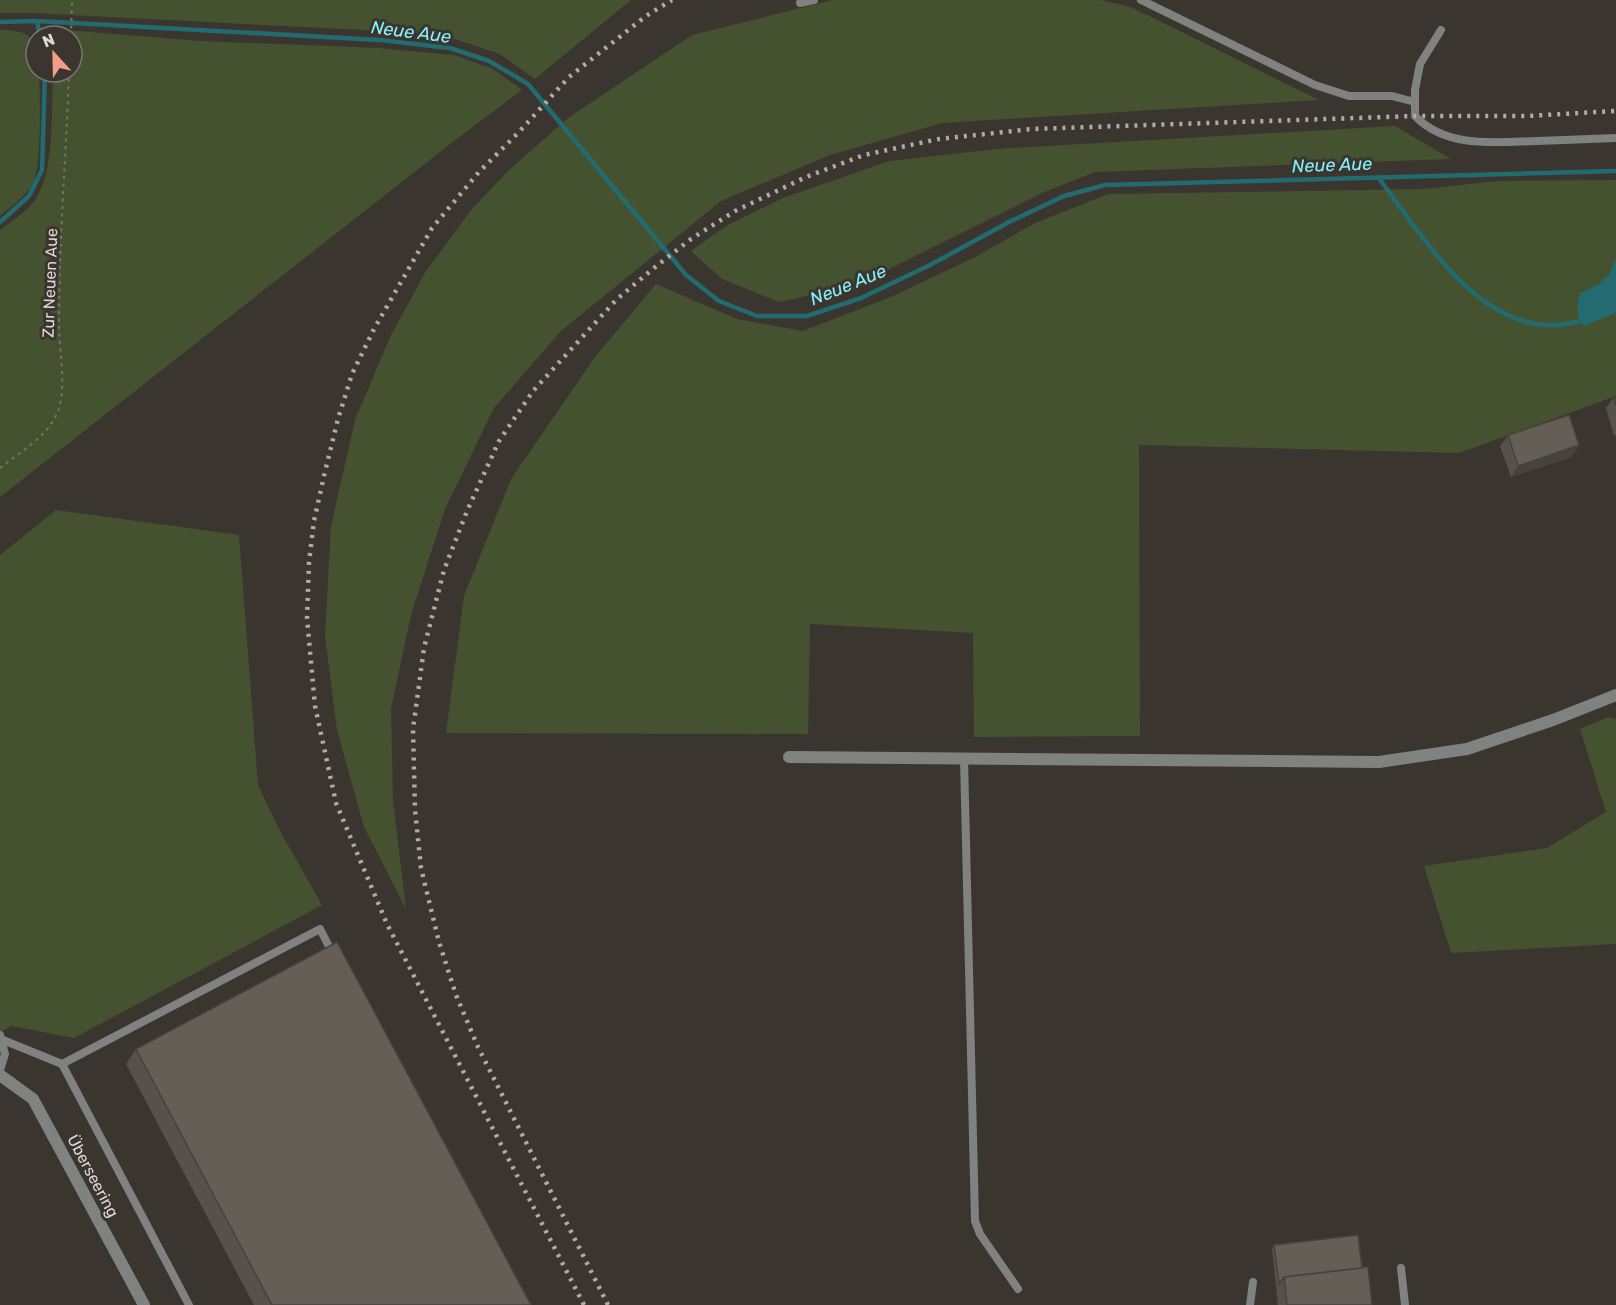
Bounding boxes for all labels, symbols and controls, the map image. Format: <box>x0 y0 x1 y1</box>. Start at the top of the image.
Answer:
water label: Neue Aue <box>370 16 452 48</box>
north arrow <box>24 24 84 84</box>
text: N <box>40 30 57 52</box>
water label: Neue Aue <box>1291 153 1373 177</box>
street label: Zur Neuen Aue <box>39 228 61 338</box>
water label: Neue Aue <box>807 260 889 310</box>
street label: Überseering <box>63 1131 123 1221</box>

